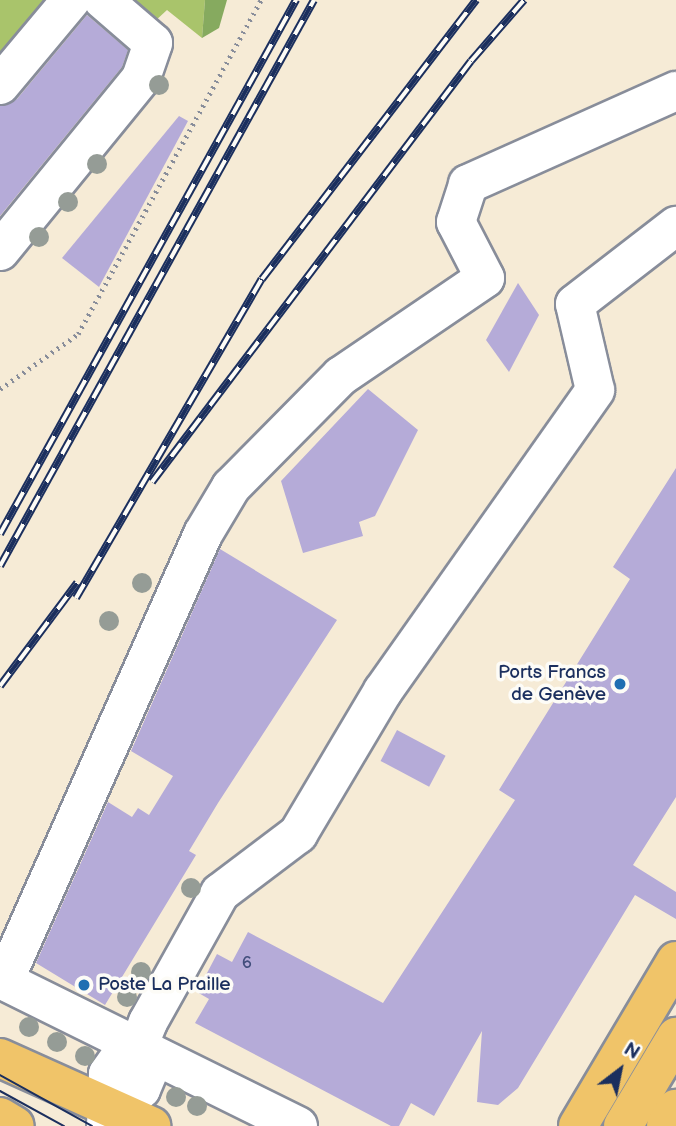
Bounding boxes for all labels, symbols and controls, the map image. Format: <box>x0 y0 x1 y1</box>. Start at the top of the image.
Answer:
place label: Ports Francs de Genève <box>498 662 606 706</box>
marker: Ports Francs de Genève <box>612 676 628 692</box>
house number: 6 <box>242 954 252 974</box>
place label: Poste La Praille <box>98 974 231 996</box>
marker: Poste La Praille <box>76 977 92 993</box>
north arrow <box>585 1035 655 1105</box>
text: N <box>619 1038 644 1065</box>

